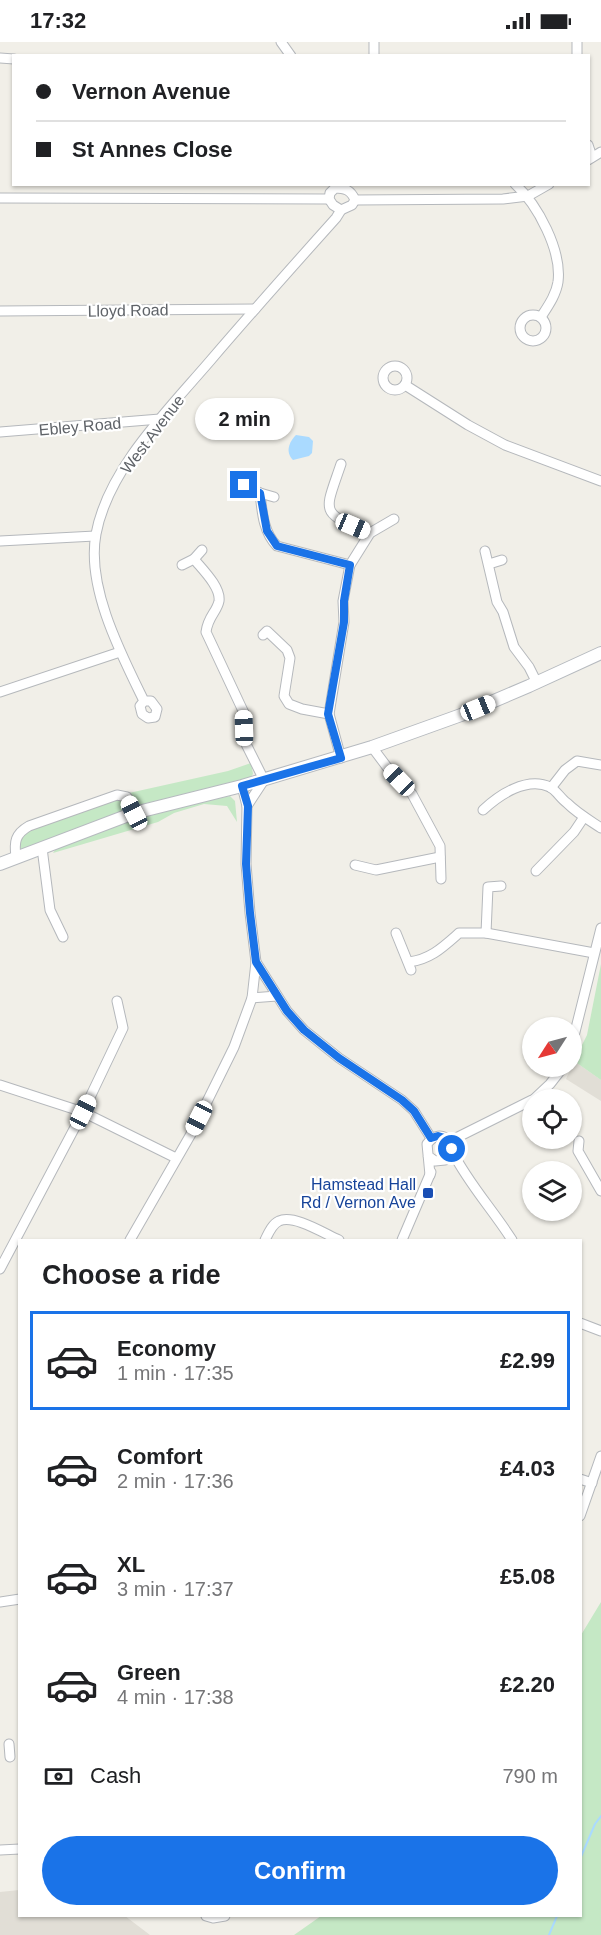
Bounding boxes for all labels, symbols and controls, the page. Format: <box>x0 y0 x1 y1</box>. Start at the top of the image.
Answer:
text: 17:32 <box>30 8 86 33</box>
text: Vernon Avenue <box>72 79 231 104</box>
text: St Annes Close <box>72 137 233 162</box>
street label: Lloyd Road <box>87 301 169 320</box>
street label: West Avenue <box>117 392 187 477</box>
callout: 2 min <box>194 398 294 440</box>
text: 2 min <box>218 408 271 430</box>
street label: Ebley Road <box>38 414 122 439</box>
route end <box>230 471 257 498</box>
car <box>333 511 373 541</box>
car <box>458 693 498 723</box>
car <box>234 710 254 746</box>
car <box>380 761 418 799</box>
car <box>118 793 150 833</box>
north arrow <box>522 1017 582 1077</box>
map controls <box>522 1017 582 1221</box>
button: locate <box>522 1089 582 1149</box>
car <box>67 1092 99 1132</box>
car <box>183 1098 215 1138</box>
route start <box>438 1135 465 1162</box>
button: layers <box>522 1161 582 1221</box>
place label: Hamstead Hall Rd / Vernon Ave <box>301 1176 416 1211</box>
marker: Hamstead Hall Rd / Vernon Ave <box>421 1186 435 1200</box>
text: Choose a ride <box>42 1260 221 1290</box>
icon: car <box>45 1334 99 1388</box>
text: Economy <box>117 1336 216 1361</box>
text: £2.99 <box>500 1348 555 1373</box>
text: 1 min · 17:35 <box>117 1362 234 1384</box>
icon: car <box>45 1442 99 1496</box>
text: Comfort <box>117 1444 203 1469</box>
text: £4.03 <box>500 1456 555 1481</box>
text: 2 min · 17:36 <box>117 1470 234 1492</box>
icon: car <box>45 1550 99 1604</box>
text: XL <box>117 1552 145 1577</box>
text: £5.08 <box>500 1564 555 1589</box>
text: 3 min · 17:37 <box>117 1578 234 1600</box>
icon: car <box>45 1658 99 1712</box>
text: Green <box>117 1660 181 1685</box>
text: £2.20 <box>500 1672 555 1697</box>
text: 4 min · 17:38 <box>117 1686 234 1708</box>
icon: cash <box>42 1760 75 1793</box>
text: Cash <box>90 1763 141 1788</box>
text: 790 m <box>502 1765 558 1787</box>
button: Confirm <box>42 1836 558 1905</box>

